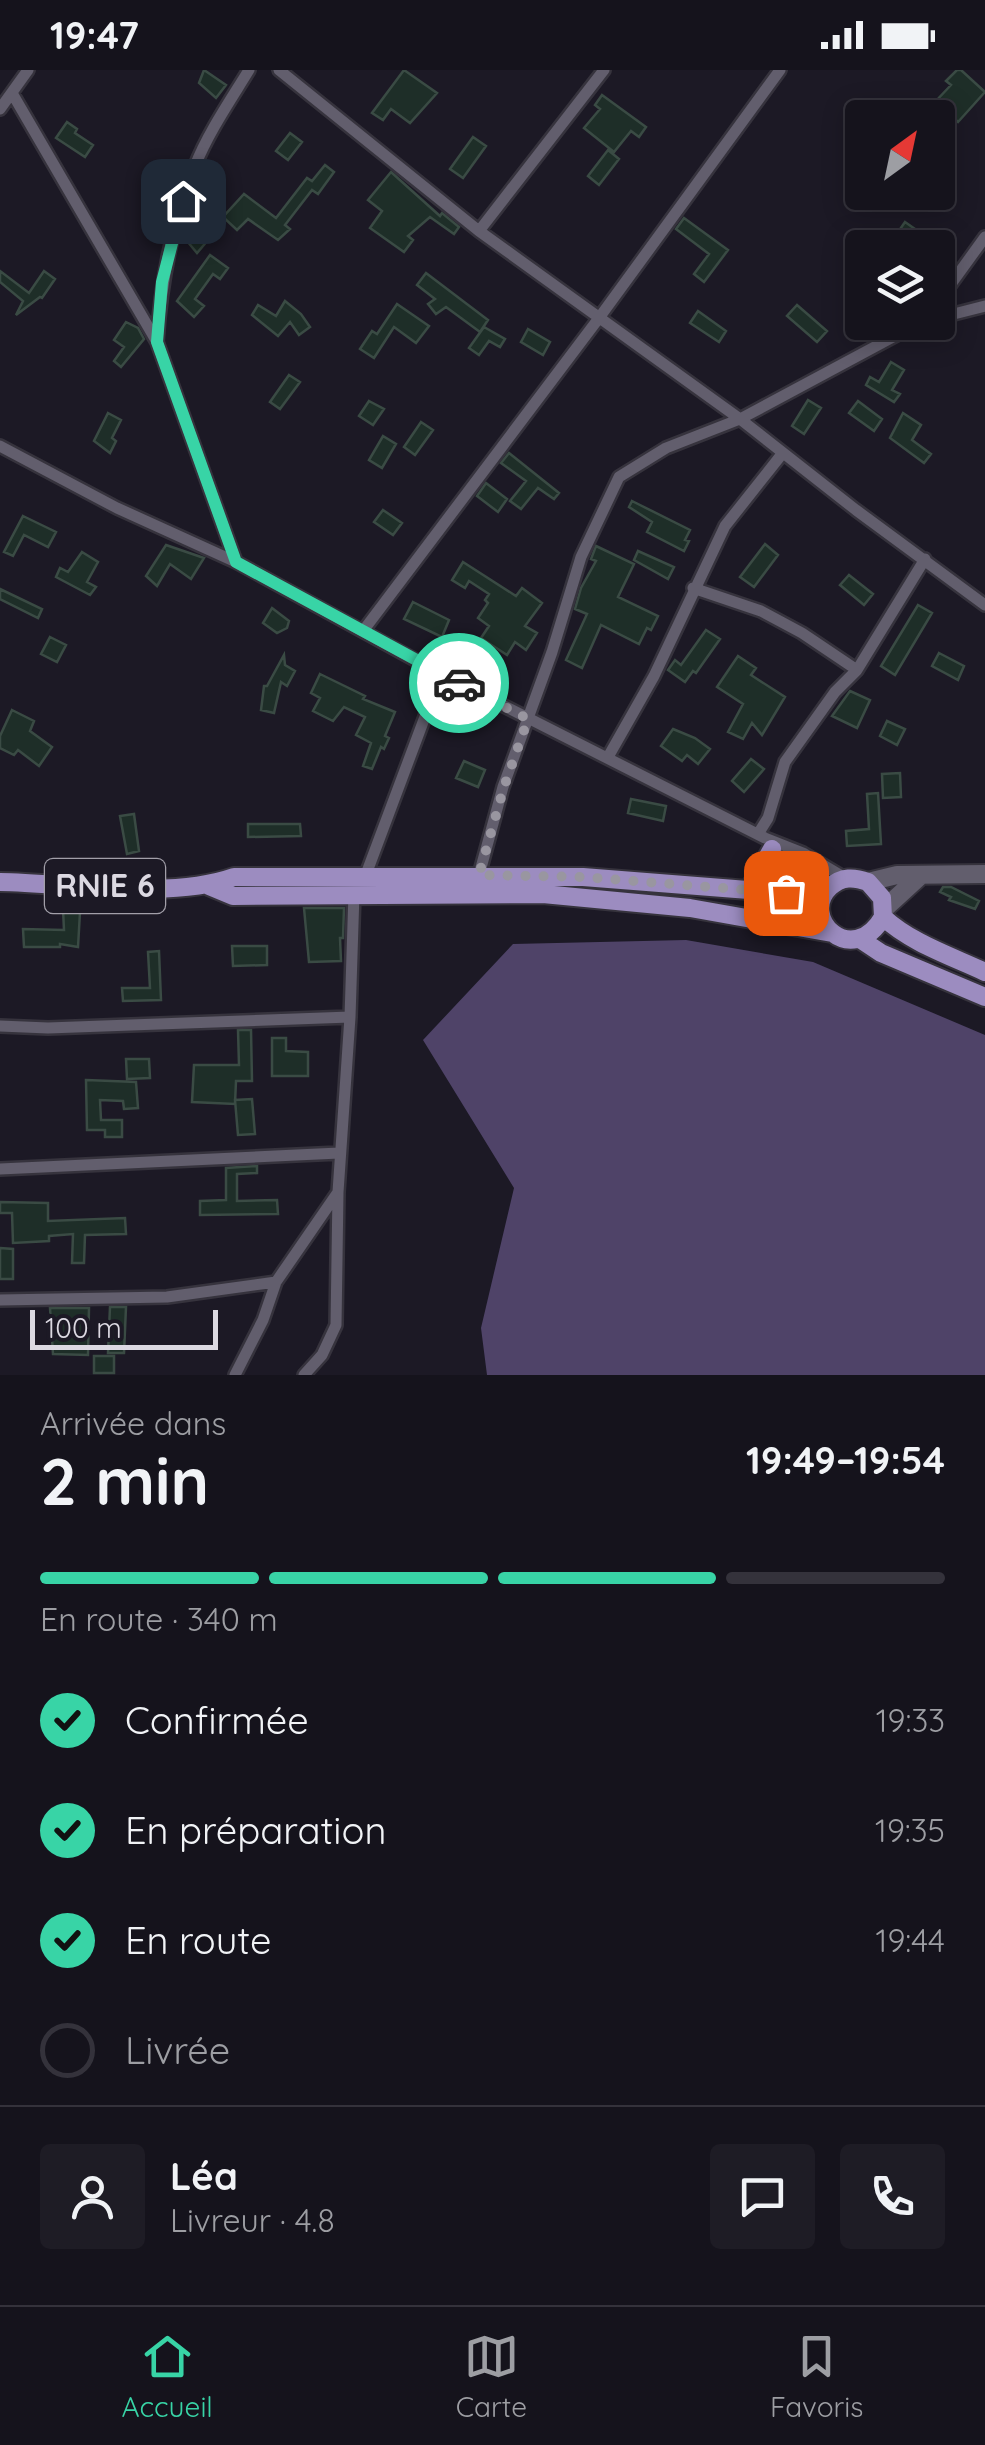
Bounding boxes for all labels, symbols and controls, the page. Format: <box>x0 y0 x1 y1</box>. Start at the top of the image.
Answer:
text: 19:47 <box>50 11 139 59</box>
north arrow <box>845 100 955 210</box>
map controls <box>845 100 955 340</box>
pin <box>141 159 226 244</box>
icon: home <box>156 174 211 229</box>
button: layers <box>845 230 955 340</box>
courier <box>409 633 509 733</box>
icon: car <box>432 656 487 711</box>
pin <box>744 851 829 936</box>
road number: RNIE 6 <box>45 859 165 913</box>
icon: bag <box>759 866 814 921</box>
scale bar <box>30 1305 218 1350</box>
text: 100 m <box>45 1310 122 1345</box>
text: Arrivée dans <box>40 1403 226 1443</box>
text: 19:49–19:54 <box>746 1436 945 1484</box>
text: 2 min <box>40 1440 209 1521</box>
text: En route · 340 m <box>40 1599 278 1639</box>
icon: check <box>40 1693 95 1748</box>
text: Confirmée <box>125 1696 309 1744</box>
text: 19:33 <box>876 1700 945 1740</box>
icon: check <box>40 1803 95 1858</box>
text: En préparation <box>125 1806 386 1854</box>
text: 19:35 <box>875 1810 945 1850</box>
icon: check <box>40 1913 95 1968</box>
text: En route <box>125 1916 271 1964</box>
text: 19:44 <box>876 1920 945 1960</box>
text: Livrée <box>125 2026 230 2074</box>
button: person <box>40 2144 145 2249</box>
button: chat <box>710 2144 815 2249</box>
button: phone <box>840 2144 945 2249</box>
text: Léa <box>170 2152 238 2200</box>
text: Livreur · 4.8 <box>170 2200 335 2240</box>
tab: Accueil <box>122 2329 213 2424</box>
tab: Carte <box>456 2329 527 2424</box>
tab: Favoris <box>770 2329 863 2424</box>

